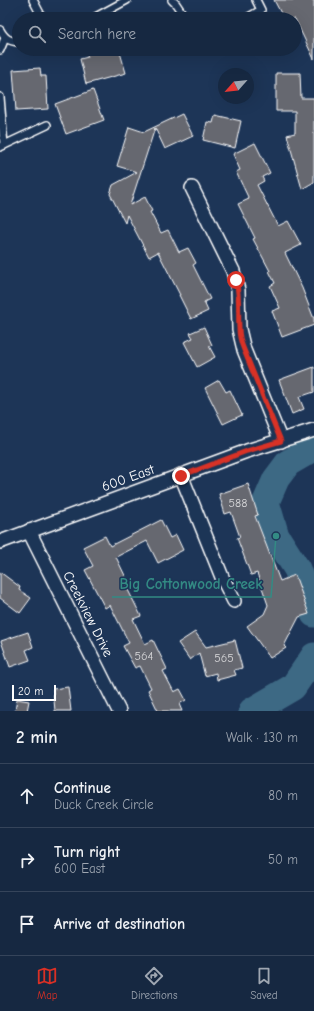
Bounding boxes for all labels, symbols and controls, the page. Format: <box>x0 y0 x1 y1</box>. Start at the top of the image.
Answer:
search box <box>12 12 302 56</box>
icon: search <box>26 23 48 45</box>
text: Search here <box>58 25 136 43</box>
north arrow <box>218 68 254 104</box>
route start <box>227 271 245 289</box>
street label: 600 East <box>99 460 158 495</box>
route end <box>172 467 190 485</box>
house number: 588 <box>229 496 247 510</box>
street label: Creekview Drive <box>59 568 117 660</box>
callout: Big Cottonwood Creek <box>112 570 271 597</box>
text: Big Cottonwood Creek <box>119 575 263 593</box>
house number: 564 <box>135 649 154 663</box>
house number: 565 <box>214 651 234 665</box>
scale bar <box>12 683 56 702</box>
text: 20 m <box>18 685 43 698</box>
text: 2 min <box>16 728 57 747</box>
text: Walk · 130 m <box>226 730 298 745</box>
text: Continue <box>54 779 111 797</box>
icon: ahead <box>16 785 38 807</box>
text: 80 m <box>268 788 298 803</box>
text: Duck Creek Circle <box>54 797 154 812</box>
text: Turn right <box>54 843 120 861</box>
icon: right <box>16 849 38 871</box>
text: 50 m <box>268 852 298 867</box>
text: 600 East <box>54 861 105 876</box>
icon: arrive <box>16 913 38 935</box>
text: Arrive at destination <box>54 915 185 933</box>
tab: Map <box>36 965 58 1002</box>
tab: Directions <box>131 965 178 1002</box>
tab: Saved <box>250 965 278 1002</box>

